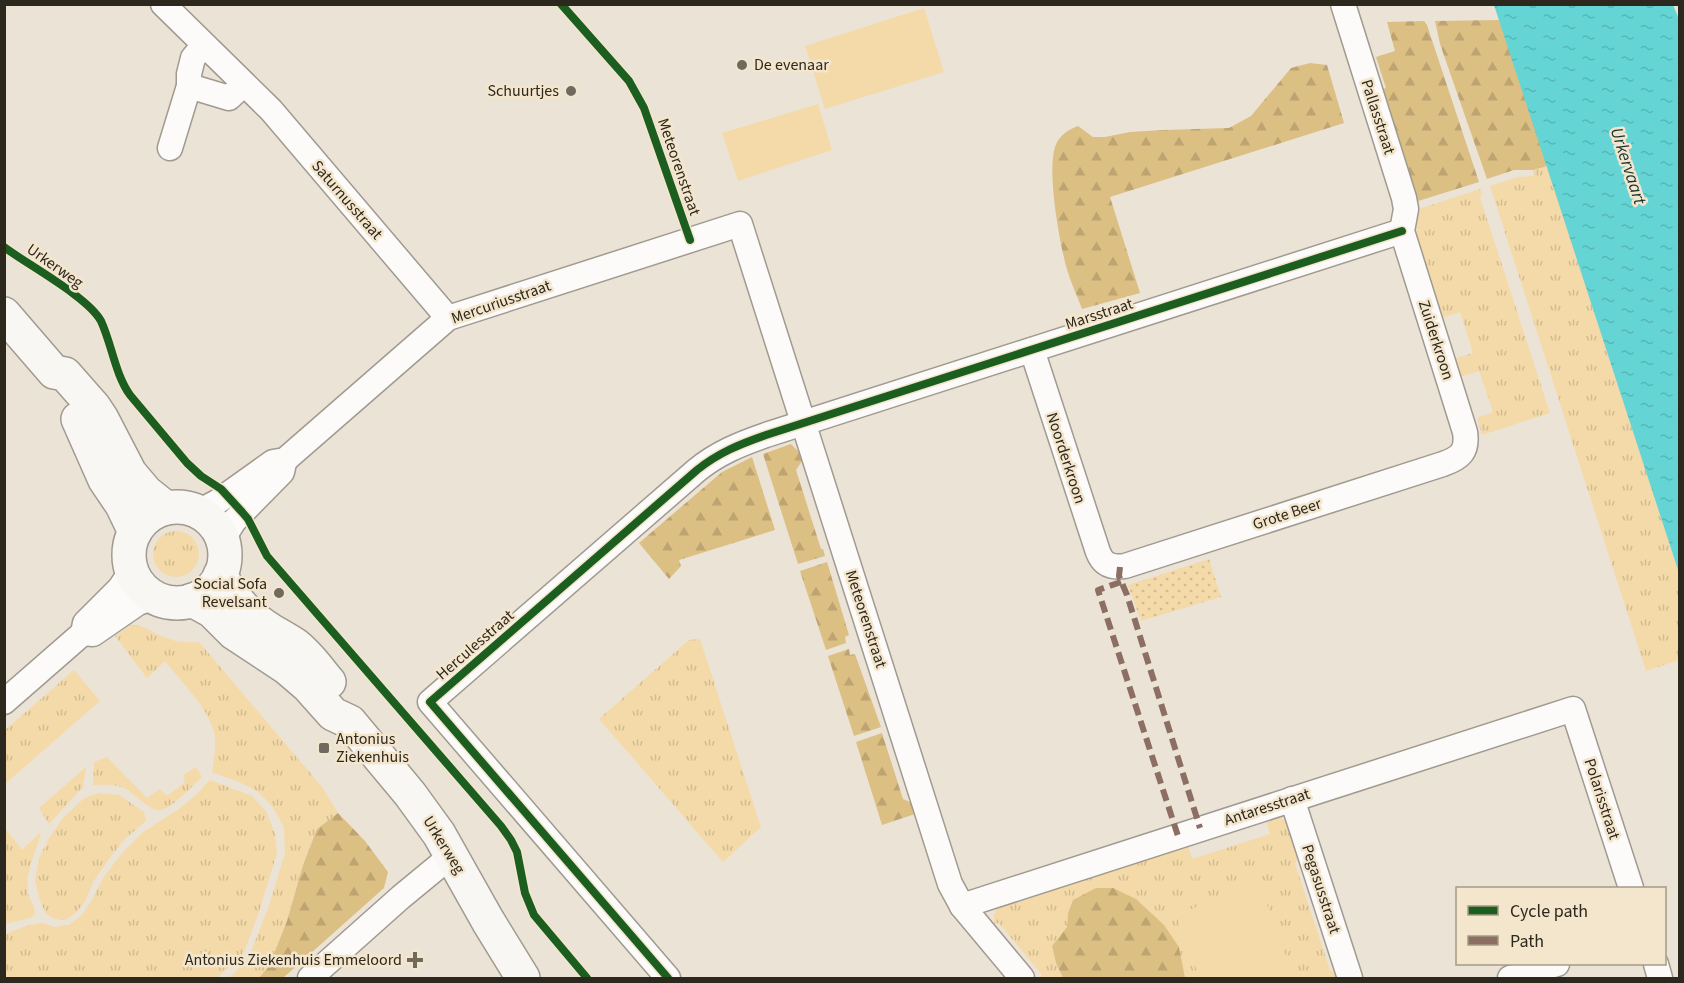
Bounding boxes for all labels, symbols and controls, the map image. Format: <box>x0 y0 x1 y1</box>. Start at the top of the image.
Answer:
place label: De evenaar <box>754 54 829 76</box>
marker: De evenaar <box>735 58 749 72</box>
street label: Pallasstraat <box>1356 77 1401 158</box>
place label: Schuurtjes <box>487 80 559 102</box>
marker: Schuurtjes <box>564 84 578 98</box>
street label: Meteorenstraat <box>652 115 706 219</box>
water label: Urkervaart <box>1604 124 1653 209</box>
street label: Saturnusstraat <box>306 156 388 245</box>
street label: Urkerweg <box>22 238 88 294</box>
street label: Mercuriusstraat <box>448 274 554 329</box>
street label: Marsstraat <box>1062 293 1136 335</box>
street label: Zuiderkroon <box>1413 297 1459 383</box>
street label: Noorderkroon <box>1041 409 1091 507</box>
street label: Grote Beer <box>1250 492 1324 535</box>
street label: Meteorenstraat <box>840 567 892 671</box>
place label: Social Sofa Revelsant <box>194 573 268 613</box>
marker: Social Sofa Revelsant <box>272 586 286 600</box>
street label: Herculesstraat <box>431 605 519 685</box>
place label: Antonius Ziekenhuis <box>336 728 409 768</box>
marker: Antonius Ziekenhuis <box>317 741 331 755</box>
street label: Polarisstraat <box>1579 756 1626 843</box>
street label: Antaresstraat <box>1221 783 1313 831</box>
street label: Urkerweg <box>418 812 470 878</box>
street label: Pegasusstraat <box>1296 842 1346 937</box>
legend <box>1456 887 1666 965</box>
text: Cycle path <box>1510 899 1588 924</box>
text: Path <box>1510 929 1544 954</box>
place label: Antonius Ziekenhuis Emmeloord <box>185 949 402 971</box>
marker: Antonius Ziekenhuis Emmeloord <box>406 951 424 969</box>

